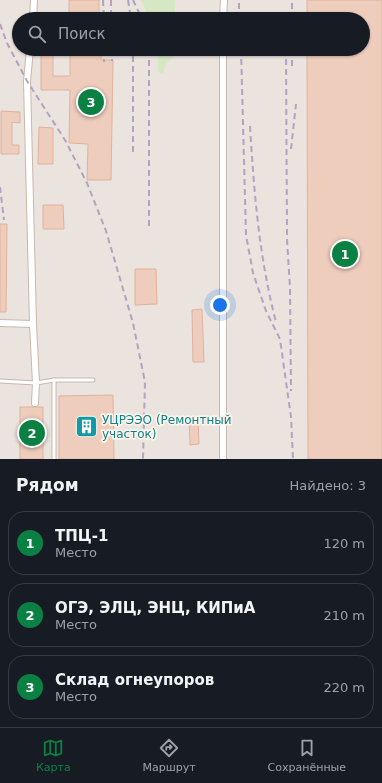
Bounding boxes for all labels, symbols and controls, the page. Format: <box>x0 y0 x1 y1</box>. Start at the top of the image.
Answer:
search box <box>12 12 370 56</box>
icon: search <box>26 23 48 45</box>
text: Поиск <box>58 25 106 43</box>
pin: 3 <box>78 87 104 117</box>
pin: 1 <box>332 239 358 269</box>
your location <box>210 295 230 315</box>
place label: УЦРЭЭО (Ремонтный участок) <box>102 413 232 441</box>
building icon: УЦРЭЭО (Ремонтный участок) <box>73 414 99 440</box>
pin: 2 <box>19 418 45 448</box>
text: Рядом <box>16 475 79 495</box>
text: Найдено: 3 <box>290 478 366 493</box>
text: ТПЦ-1 <box>55 527 108 545</box>
text: 1 <box>25 536 35 551</box>
text: 120 m <box>323 536 365 551</box>
text: Место <box>55 545 97 560</box>
text: ОГЭ, ЭЛЦ, ЭНЦ, КИПиА <box>55 599 255 617</box>
text: 2 <box>25 608 35 623</box>
text: 210 m <box>323 608 365 623</box>
text: Место <box>55 617 97 632</box>
text: Склад огнеупоров <box>55 671 214 689</box>
text: 3 <box>25 680 35 695</box>
text: 220 m <box>323 680 365 695</box>
text: Место <box>55 689 97 704</box>
tab: Карта <box>36 737 71 774</box>
tab: Маршрут <box>143 737 196 774</box>
tab: Сохранённые <box>268 737 346 774</box>

